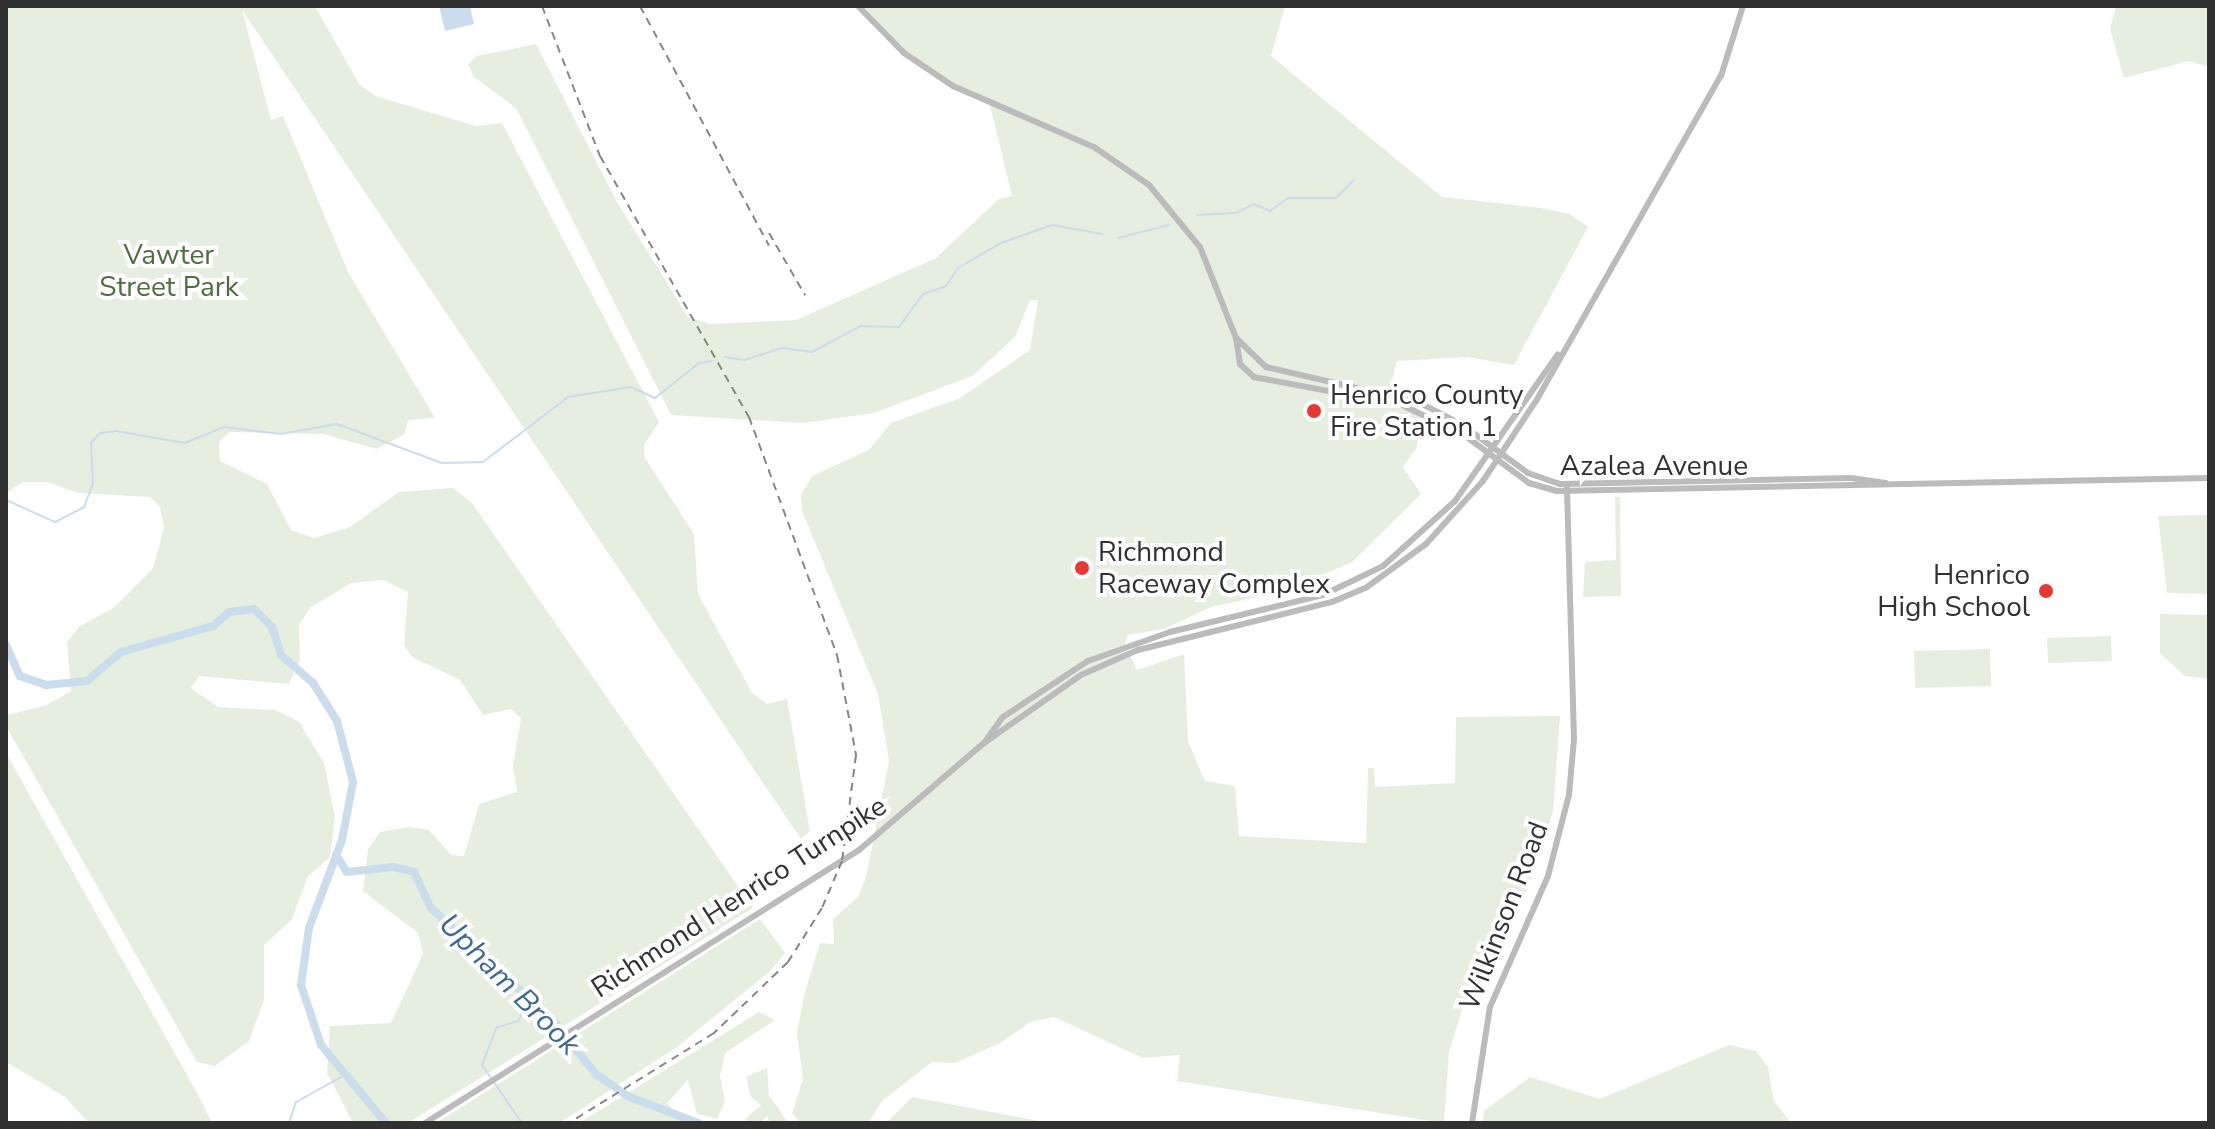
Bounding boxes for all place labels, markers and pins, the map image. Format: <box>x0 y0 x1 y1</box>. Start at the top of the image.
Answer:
place label: Henrico County Fire Station 1 <box>1330 378 1523 444</box>
marker: Henrico County Fire Station 1 <box>1305 402 1323 420</box>
place label: Richmond Raceway Complex <box>1098 535 1330 601</box>
place label: Henrico High School <box>1877 558 2030 624</box>
marker: Richmond Raceway Complex <box>1073 559 1091 577</box>
marker: Henrico High School <box>2037 582 2055 600</box>

